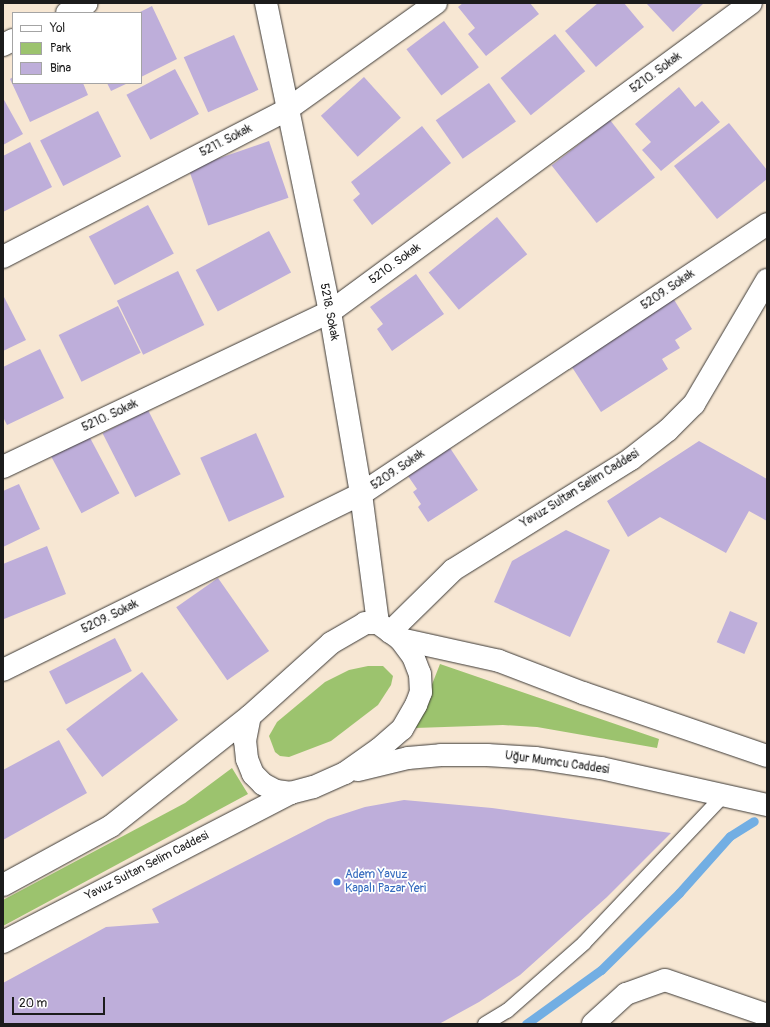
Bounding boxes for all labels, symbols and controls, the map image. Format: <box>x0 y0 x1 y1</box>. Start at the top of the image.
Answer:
legend <box>12 12 142 84</box>
text: Yol <box>50 21 65 36</box>
text: Park <box>50 41 71 56</box>
street label: 5210. Sokak <box>627 49 685 97</box>
text: Bina <box>50 61 71 76</box>
street label: 5211. Sokak <box>197 122 255 160</box>
street label: 5210. Sokak <box>366 240 424 288</box>
street label: 5209. Sokak <box>638 267 698 313</box>
street label: 5218. Sokak <box>316 282 342 342</box>
street label: 5210. Sokak <box>80 397 140 435</box>
street label: 5209. Sokak <box>368 447 428 493</box>
street label: Yavuz Sultan Selim Caddesi <box>518 447 642 531</box>
street label: 5209. Sokak <box>79 597 141 637</box>
street label: Uğur Mumcu Caddesi <box>504 749 610 777</box>
street label: Yavuz Sultan Selim Caddesi <box>83 829 211 903</box>
place label: Adem Yavuz Kapalı Pazar Yeri <box>345 868 426 896</box>
marker: Adem Yavuz Kapalı Pazar Yeri <box>332 877 342 887</box>
scale bar <box>14 989 107 1015</box>
text: 20 m <box>19 996 47 1011</box>

